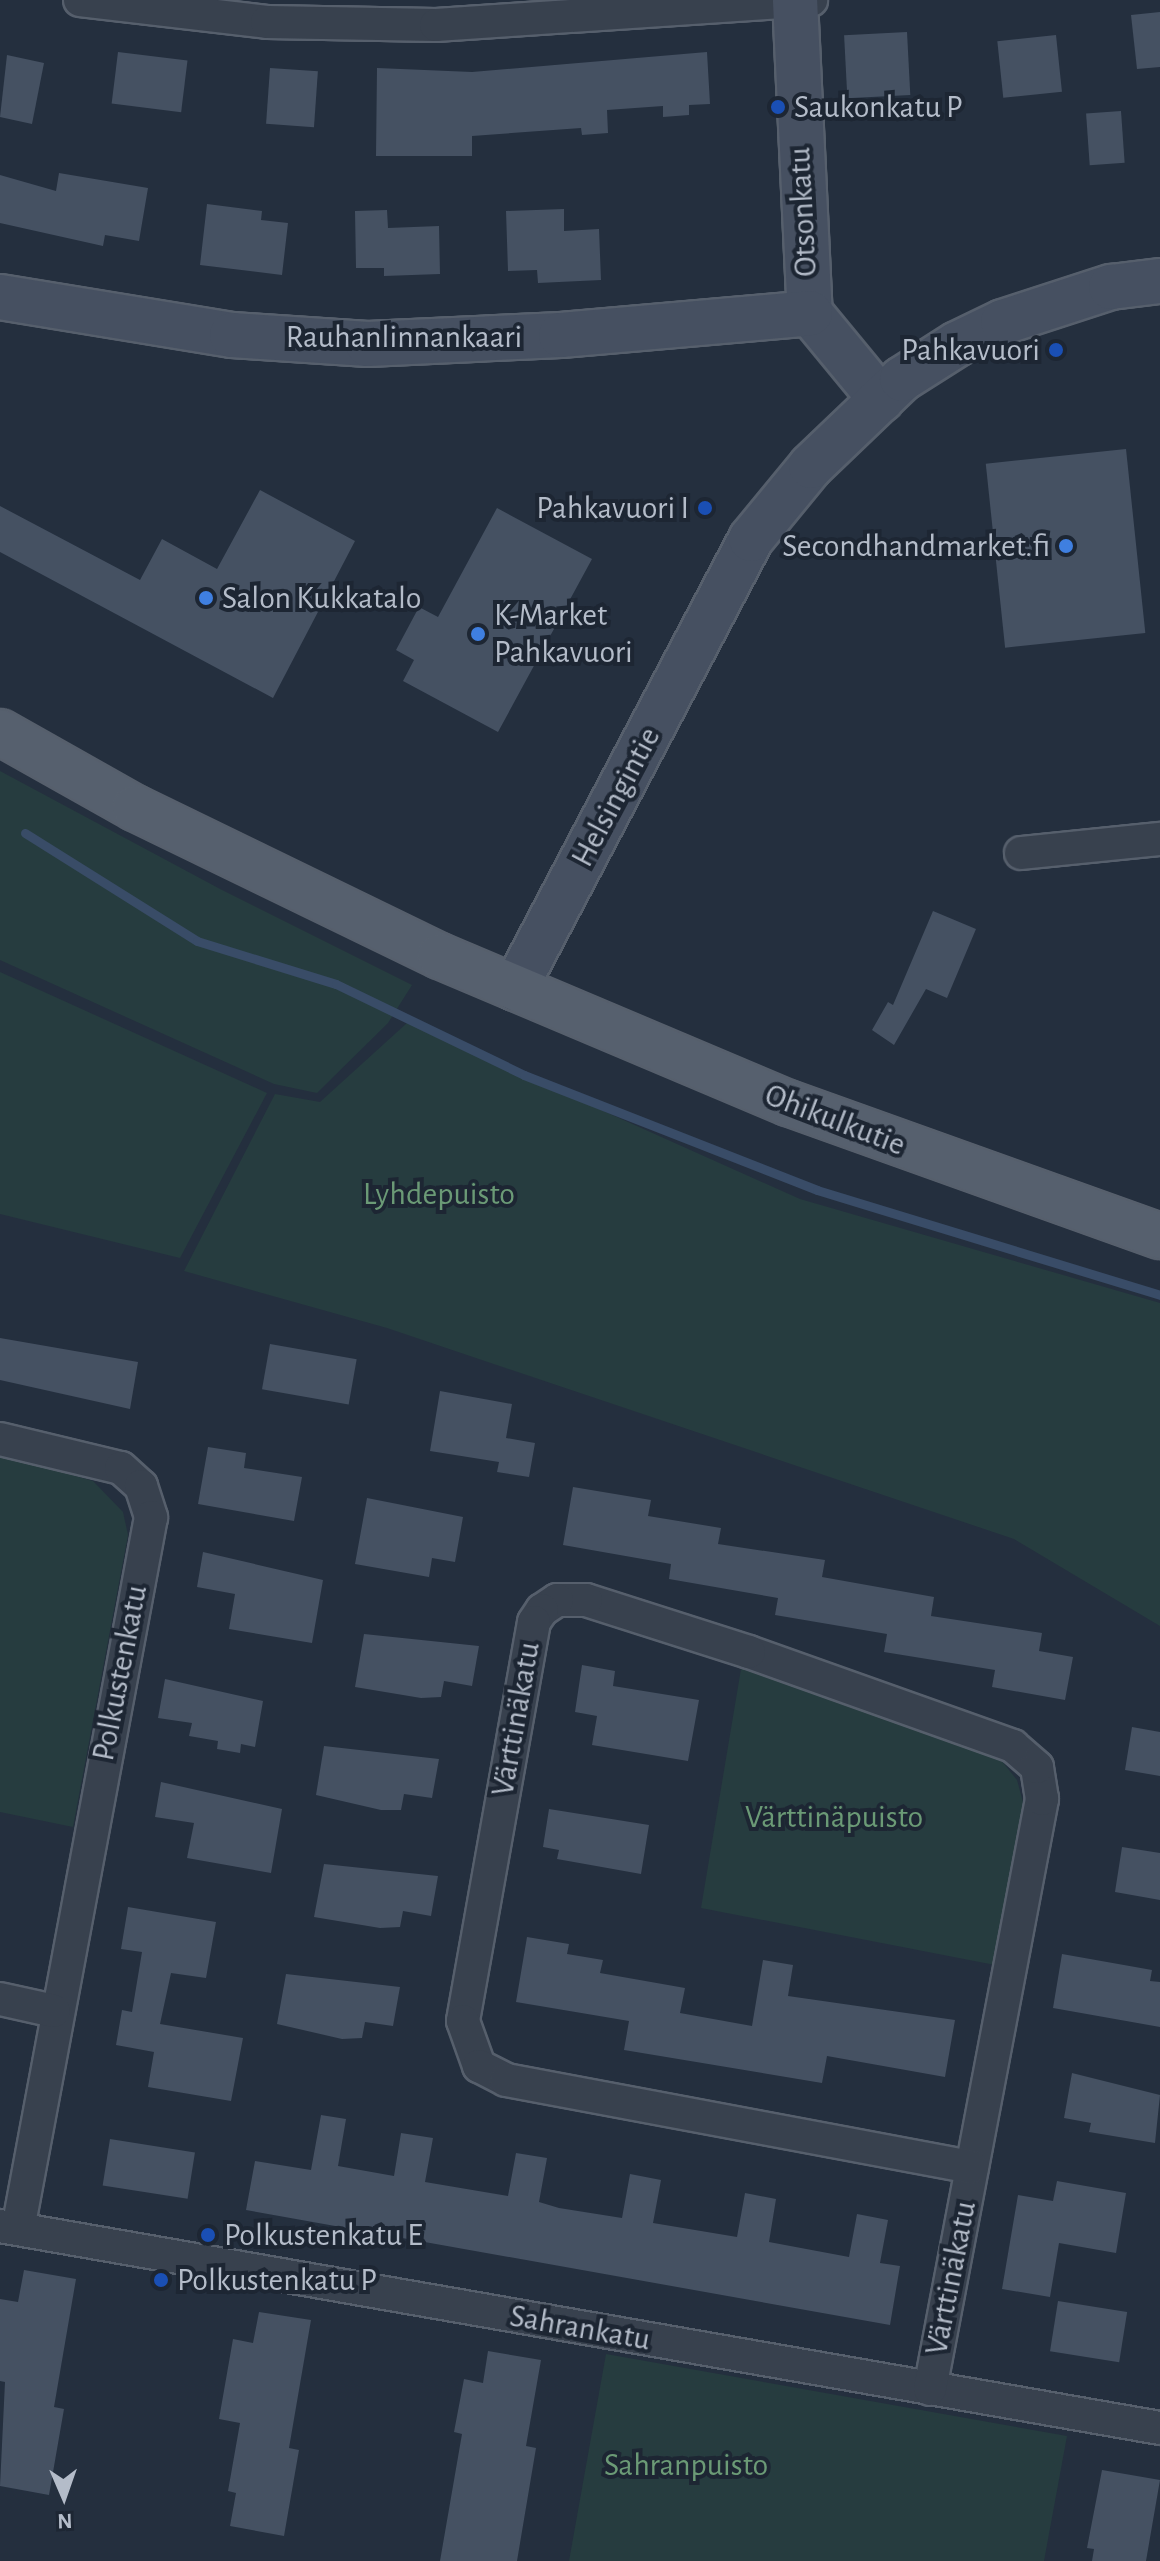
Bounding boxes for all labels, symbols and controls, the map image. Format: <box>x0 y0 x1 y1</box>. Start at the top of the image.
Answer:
place label: Saukonkatu P <box>794 88 963 126</box>
marker: Saukonkatu P <box>769 98 787 116</box>
street label: Otsonkatu <box>780 146 826 278</box>
street label: Rauhanlinnankaari <box>286 318 522 356</box>
place label: Pahkavuori <box>901 331 1040 369</box>
marker: Pahkavuori <box>1047 341 1065 359</box>
place label: Pahkavuori I <box>536 489 689 527</box>
marker: Pahkavuori I <box>696 499 714 517</box>
place label: Secondhandmarket.fi <box>782 527 1050 565</box>
marker: Secondhandmarket.fi <box>1057 537 1075 555</box>
place label: Salon Kukkatalo <box>222 579 422 617</box>
marker: Salon Kukkatalo <box>197 589 215 607</box>
place label: K-Market Pahkavuori <box>494 597 633 672</box>
marker: K-Market Pahkavuori <box>469 625 487 643</box>
street label: Helsingintie <box>563 721 669 873</box>
street label: Ohikulkutie <box>759 1076 911 1164</box>
park label: Lyhdepuisto <box>363 1175 515 1213</box>
street label: Polkustenkatu <box>84 1582 156 1764</box>
street label: Värttinäkatu <box>484 1639 548 1799</box>
park label: Värttinäpuisto <box>745 1798 923 1836</box>
street label: Värttinäkatu <box>917 2198 985 2358</box>
place label: Polkustenkatu E <box>224 2216 423 2254</box>
marker: Polkustenkatu E <box>199 2226 217 2244</box>
place label: Polkustenkatu P <box>177 2261 377 2299</box>
marker: Polkustenkatu P <box>152 2271 170 2289</box>
street label: Sahrankatu <box>507 2297 653 2359</box>
park label: Sahranpuisto <box>604 2446 768 2484</box>
north arrow <box>24 2457 104 2537</box>
text: N <box>57 2510 73 2532</box>

